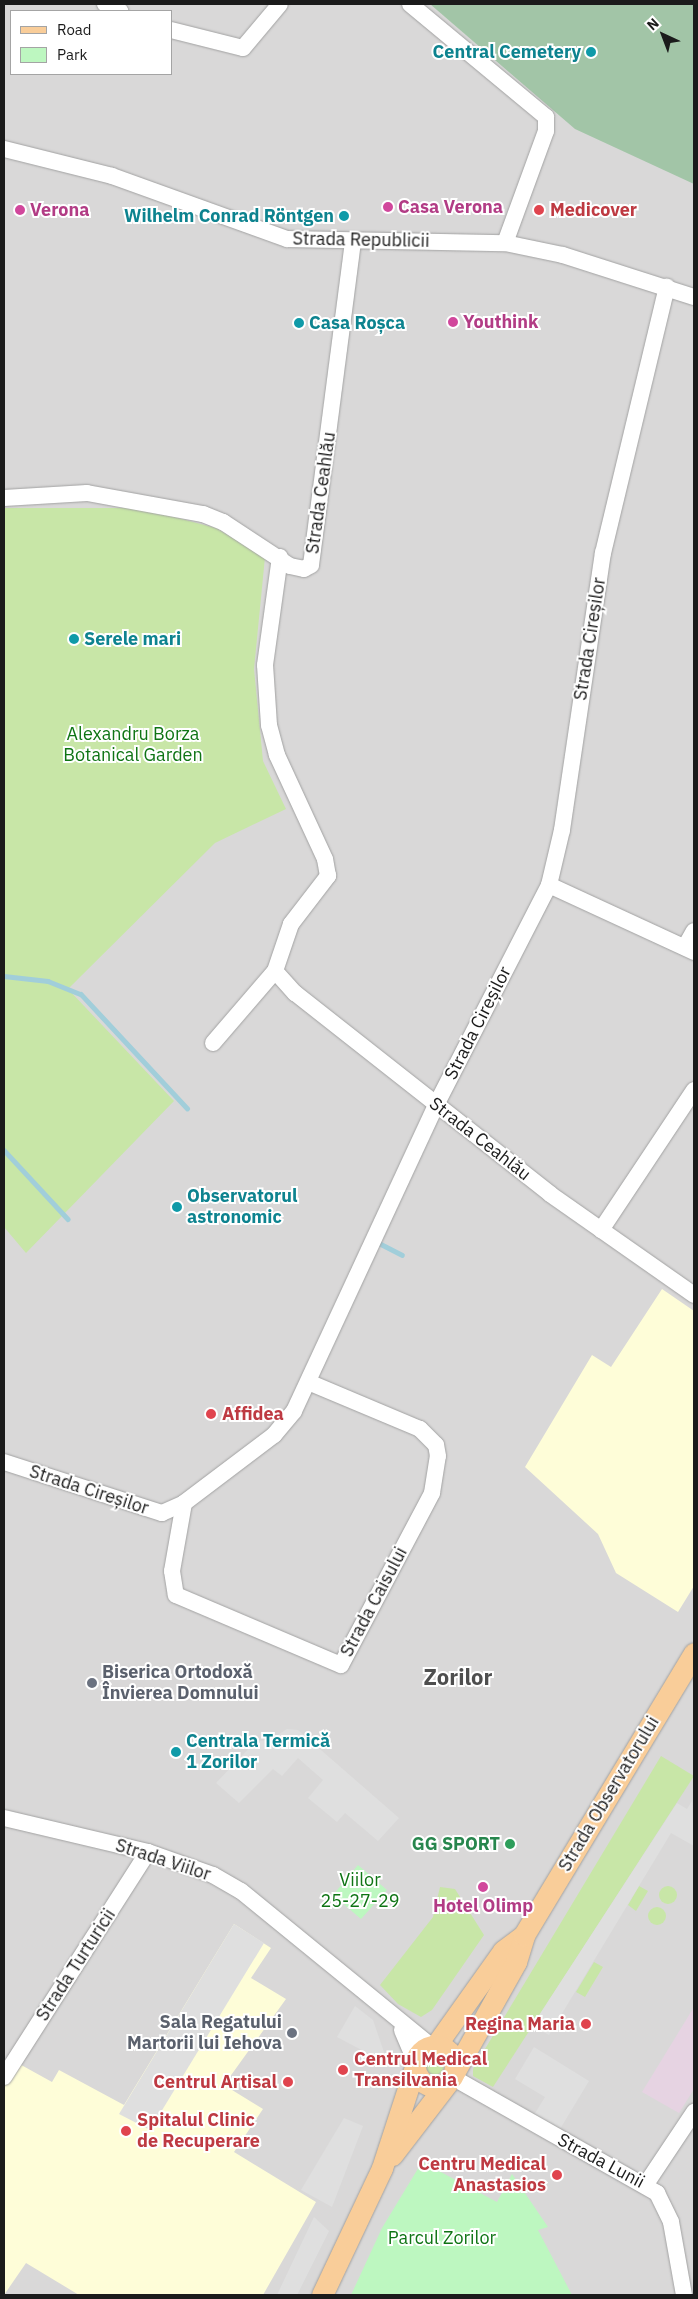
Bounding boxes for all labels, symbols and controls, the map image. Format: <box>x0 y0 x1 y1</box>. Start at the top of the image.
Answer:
legend <box>10 10 172 75</box>
north arrow <box>638 10 688 60</box>
text: N <box>643 14 663 34</box>
text: Road <box>57 20 92 39</box>
place label: Central Cemetery <box>433 41 581 63</box>
text: Park <box>57 45 87 64</box>
marker: Central Cemetery <box>585 46 597 58</box>
place label: Casa Verona <box>398 196 503 218</box>
place label: Verona <box>30 199 89 221</box>
place label: Medicover <box>550 199 637 221</box>
marker: Casa Verona <box>382 201 394 213</box>
marker: Medicover <box>532 203 546 217</box>
marker: Verona <box>14 204 26 216</box>
place label: Wilhelm Conrad Röntgen <box>124 205 334 227</box>
marker: Wilhelm Conrad Röntgen <box>338 210 350 222</box>
street label: Strada Republicii <box>292 228 430 252</box>
place label: Youthink <box>463 311 538 333</box>
place label: Casa Roșca <box>309 312 405 334</box>
marker: Youthink <box>447 316 459 328</box>
marker: Casa Roșca <box>293 317 305 329</box>
street label: Strada Ceahlău <box>302 431 340 555</box>
street label: Strada Cireșilor <box>570 576 610 702</box>
place label: Serele mari <box>84 628 181 650</box>
marker: Serele mari <box>68 633 80 645</box>
park label: Alexandru Borza Botanical Garden <box>63 724 203 766</box>
street label: Strada Cireșilor <box>440 963 516 1083</box>
street label: Strada Ceahlău <box>425 1093 535 1185</box>
place label: Observatorul astronomic <box>187 1186 297 1228</box>
marker: Observatorul astronomic <box>171 1201 183 1213</box>
place label: Affidea <box>222 1403 284 1425</box>
marker: Affidea <box>204 1407 218 1421</box>
street label: Strada Cireșilor <box>27 1461 151 1519</box>
street label: Strada Caisului <box>336 1543 412 1661</box>
place label: Biserica Ortodoxă Învierea Domnului <box>102 1662 259 1705</box>
district label: Zorilor <box>424 1664 492 1690</box>
marker: Biserica Ortodoxă Învierea Domnului <box>86 1677 98 1689</box>
street label: Strada Observatorului <box>554 1713 664 1875</box>
place label: Centrala Termică 1 Zorilor <box>186 1731 330 1774</box>
marker: Centrala Termică 1 Zorilor <box>170 1746 182 1758</box>
place label: GG SPORT <box>412 1833 500 1855</box>
street label: Strada Viilor <box>113 1834 213 1886</box>
marker: GG SPORT <box>504 1838 516 1850</box>
park label: Viilor 25-27-29 <box>320 1870 400 1912</box>
marker: Hotel Olimp <box>477 1881 489 1893</box>
place label: Hotel Olimp <box>433 1895 533 1917</box>
street label: Strada Turturicii <box>32 1905 120 2025</box>
place label: Sala Regatului Martorii lui Iehova <box>127 2012 282 2054</box>
place label: Regina Maria <box>465 2013 575 2035</box>
marker: Regina Maria <box>579 2017 593 2031</box>
marker: Sala Regatului Martorii lui Iehova <box>286 2027 298 2039</box>
place label: Centrul Medical Transilvania <box>354 2049 487 2092</box>
marker: Centrul Medical Transilvania <box>336 2063 350 2077</box>
place label: Centrul Artisal <box>153 2071 277 2093</box>
marker: Centrul Artisal <box>281 2075 295 2089</box>
place label: Spitalul Clinic de Recuperare <box>137 2110 260 2152</box>
marker: Spitalul Clinic de Recuperare <box>119 2124 133 2138</box>
street label: Strada Lunii <box>554 2129 648 2193</box>
place label: Centru Medical Anastasios <box>418 2154 546 2196</box>
marker: Centru Medical Anastasios <box>550 2168 564 2182</box>
park label: Parcul Zorilor <box>388 2227 496 2249</box>

